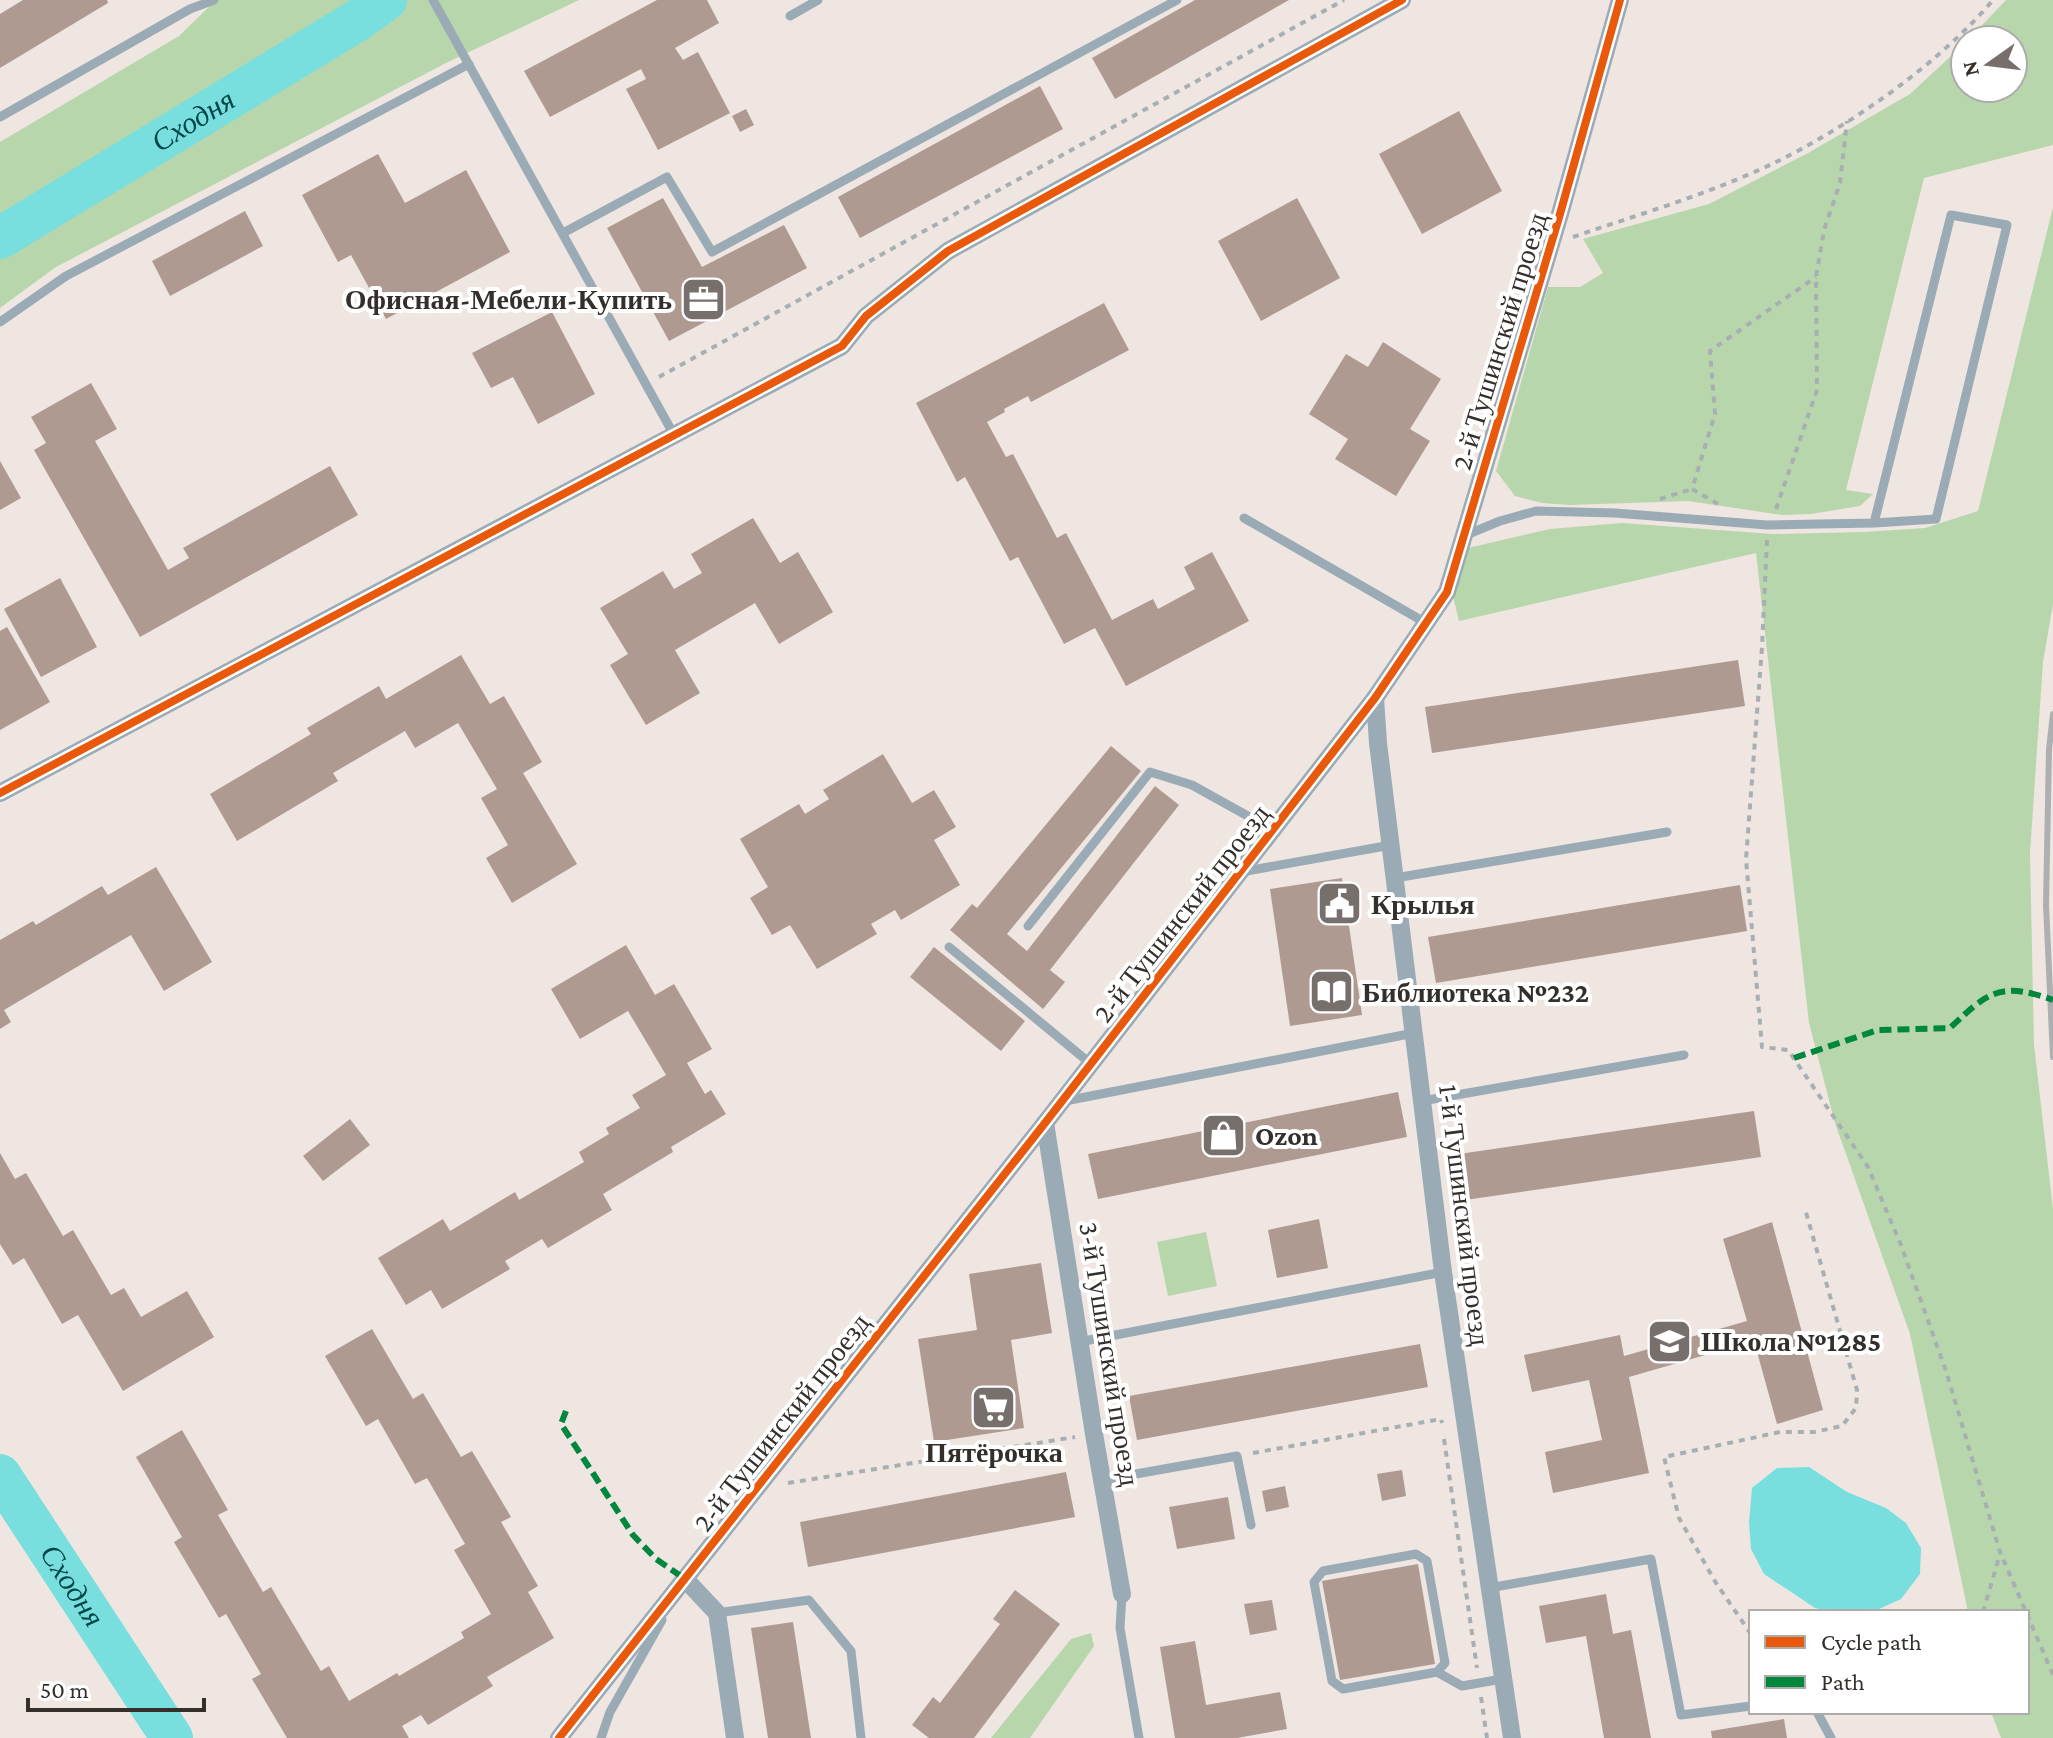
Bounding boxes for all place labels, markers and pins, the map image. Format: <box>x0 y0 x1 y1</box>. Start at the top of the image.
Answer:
office icon: Офисная-Мебели-Купить <box>679 275 727 323</box>
place label: Офисная-Мебели-Купить <box>345 284 672 315</box>
public building icon: Крылья <box>1316 880 1364 928</box>
place label: Крылья <box>1371 889 1474 920</box>
library icon: Библиотека №232 <box>1307 968 1355 1016</box>
place label: Библиотека №232 <box>1362 977 1589 1008</box>
shop icon: Ozon <box>1200 1111 1248 1159</box>
place label: Ozon <box>1255 1120 1318 1151</box>
school or university icon: Школа №1285 <box>1646 1317 1694 1365</box>
place label: Школа №1285 <box>1701 1326 1881 1357</box>
supermarket icon: Пятёрочка <box>970 1383 1018 1431</box>
place label: Пятёрочка <box>925 1437 1063 1468</box>

